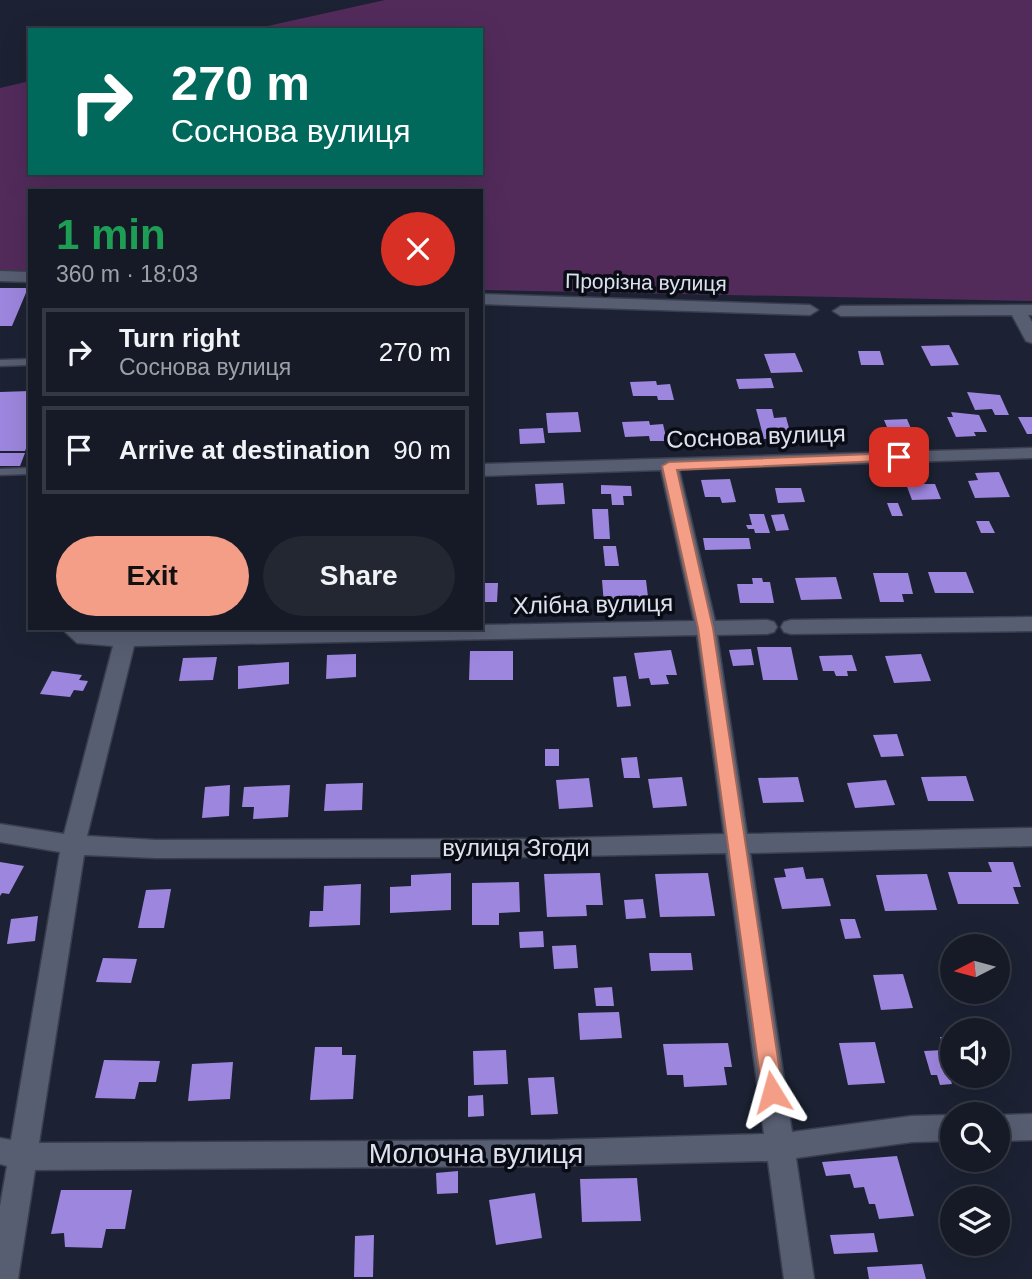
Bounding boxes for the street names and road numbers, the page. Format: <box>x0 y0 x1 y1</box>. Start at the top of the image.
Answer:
street label: Прорізна вулиця <box>565 269 727 295</box>
street label: Соснова вулиця <box>666 419 846 453</box>
street label: Хлібна вулиця <box>513 589 673 619</box>
street label: вулиця Згоди <box>442 834 590 861</box>
street label: Молочна вулиця <box>369 1138 583 1169</box>

